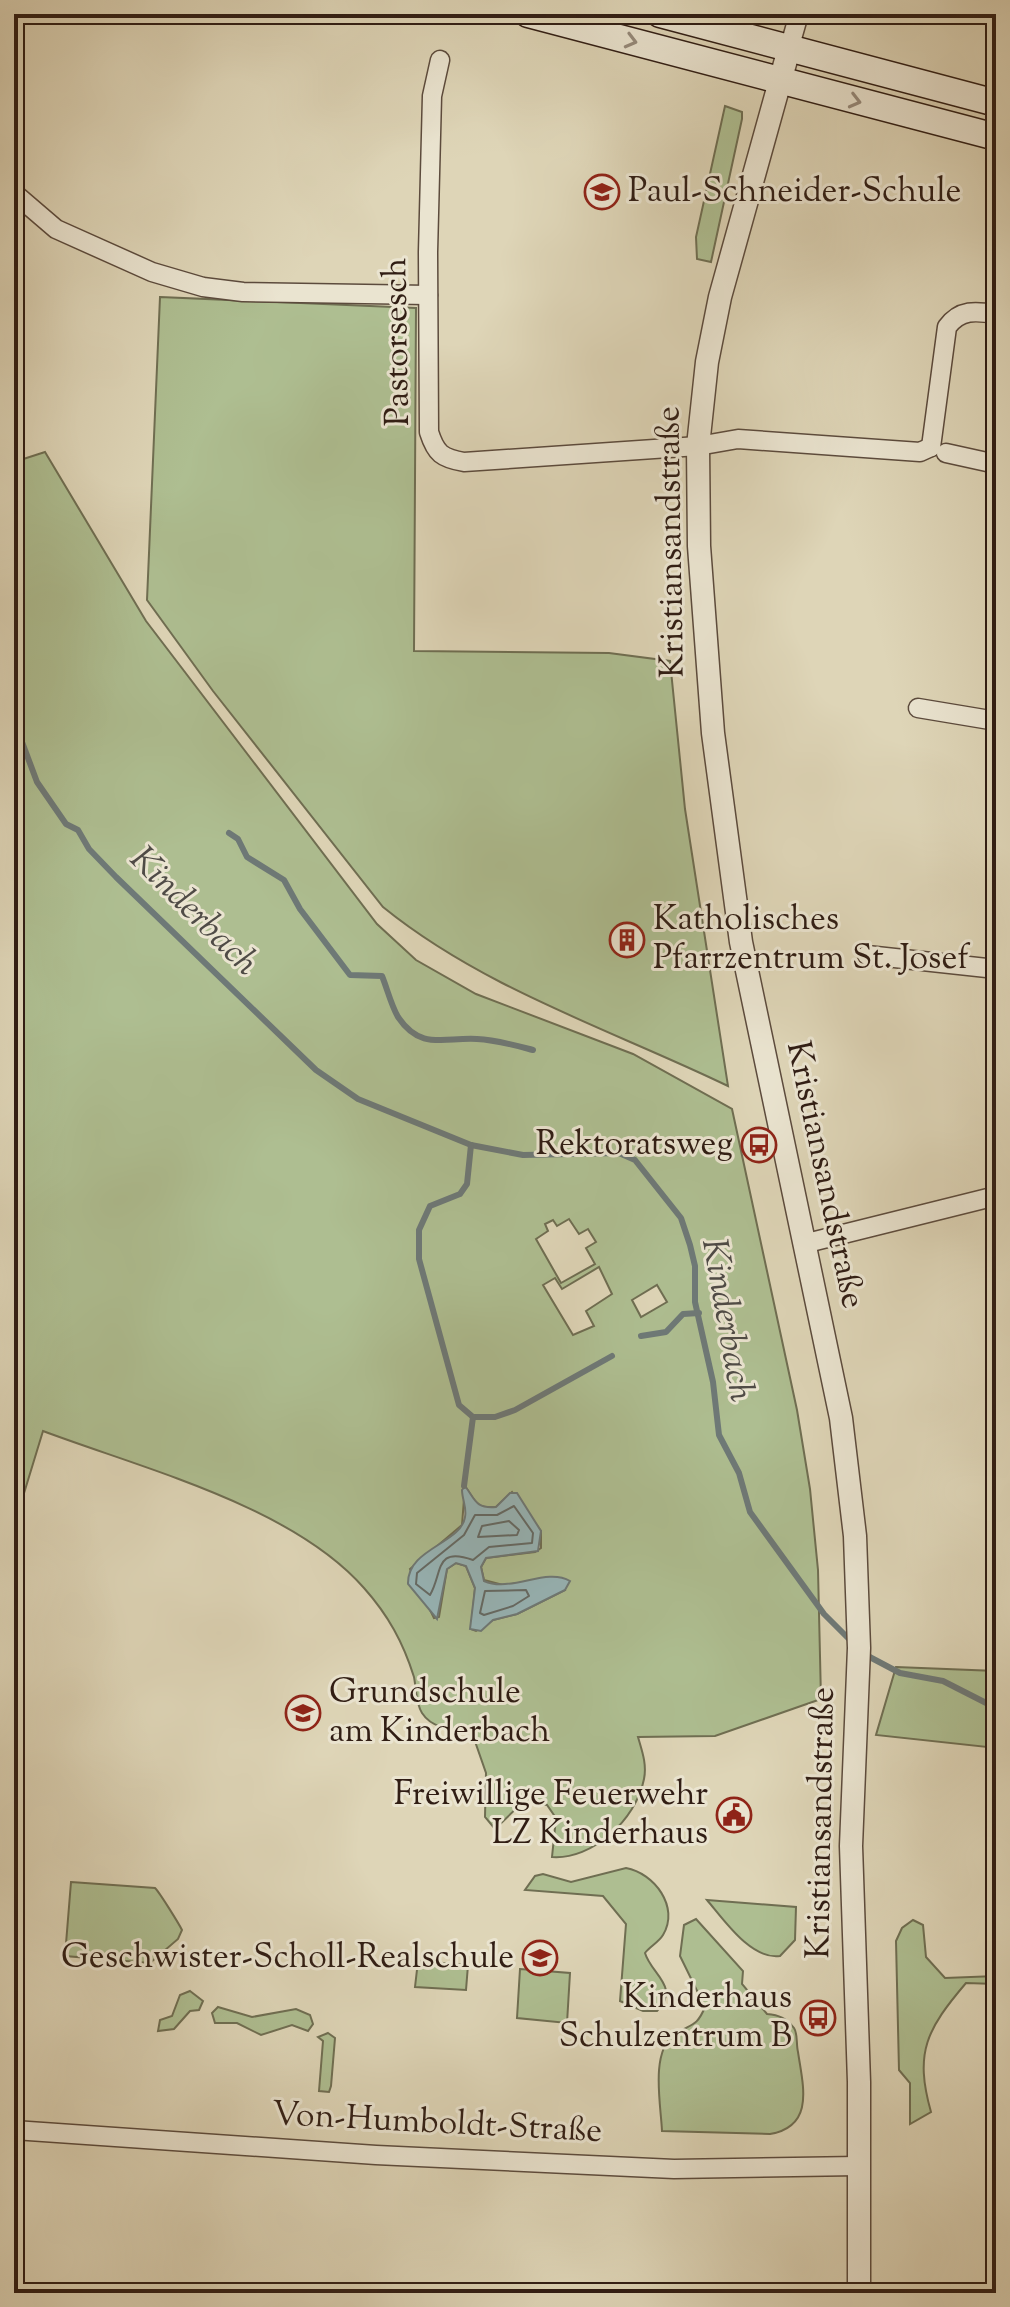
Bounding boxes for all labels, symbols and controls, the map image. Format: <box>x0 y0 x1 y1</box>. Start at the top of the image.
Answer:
one-way arrow <box>623 32 637 49</box>
one-way arrow <box>847 91 861 108</box>
place label: Paul-Schneider-Schule <box>628 168 961 217</box>
school or university icon: Paul-Schneider-Schule <box>583 173 621 211</box>
street label: Pastorsesch <box>372 257 424 427</box>
street label: Kristiansandstraße <box>645 406 699 678</box>
water label: Kinderbach <box>116 835 270 989</box>
place label: Katholisches Pfarrzentrum St. Josef <box>653 896 970 984</box>
building icon: Katholisches Pfarrzentrum St. Josef <box>608 921 646 959</box>
street label: Kristiansandstraße <box>772 1037 876 1313</box>
place label: Rektoratsweg <box>536 1121 733 1170</box>
bus stop icon: Rektoratsweg <box>740 1126 778 1164</box>
water label: Kinderbach <box>686 1234 766 1406</box>
place label: Grundschule am Kinderbach <box>329 1669 550 1757</box>
street label: Kristiansandstraße <box>795 1687 849 1959</box>
school or university icon: Grundschule am Kinderbach <box>284 1694 322 1732</box>
place label: Freiwillige Feuerwehr LZ Kinderhaus <box>394 1771 708 1859</box>
public building icon: Freiwillige Feuerwehr LZ Kinderhaus <box>715 1796 753 1834</box>
place label: Geschwister-Scholl-Realschule <box>61 1934 514 1983</box>
school or university icon: Geschwister-Scholl-Realschule <box>521 1939 559 1977</box>
place label: Kinderhaus Schulzentrum B <box>559 1974 792 2062</box>
bus stop icon: Kinderhaus Schulzentrum B <box>799 1999 837 2037</box>
street label: Von-Humboldt-Straße <box>271 2091 603 2157</box>

